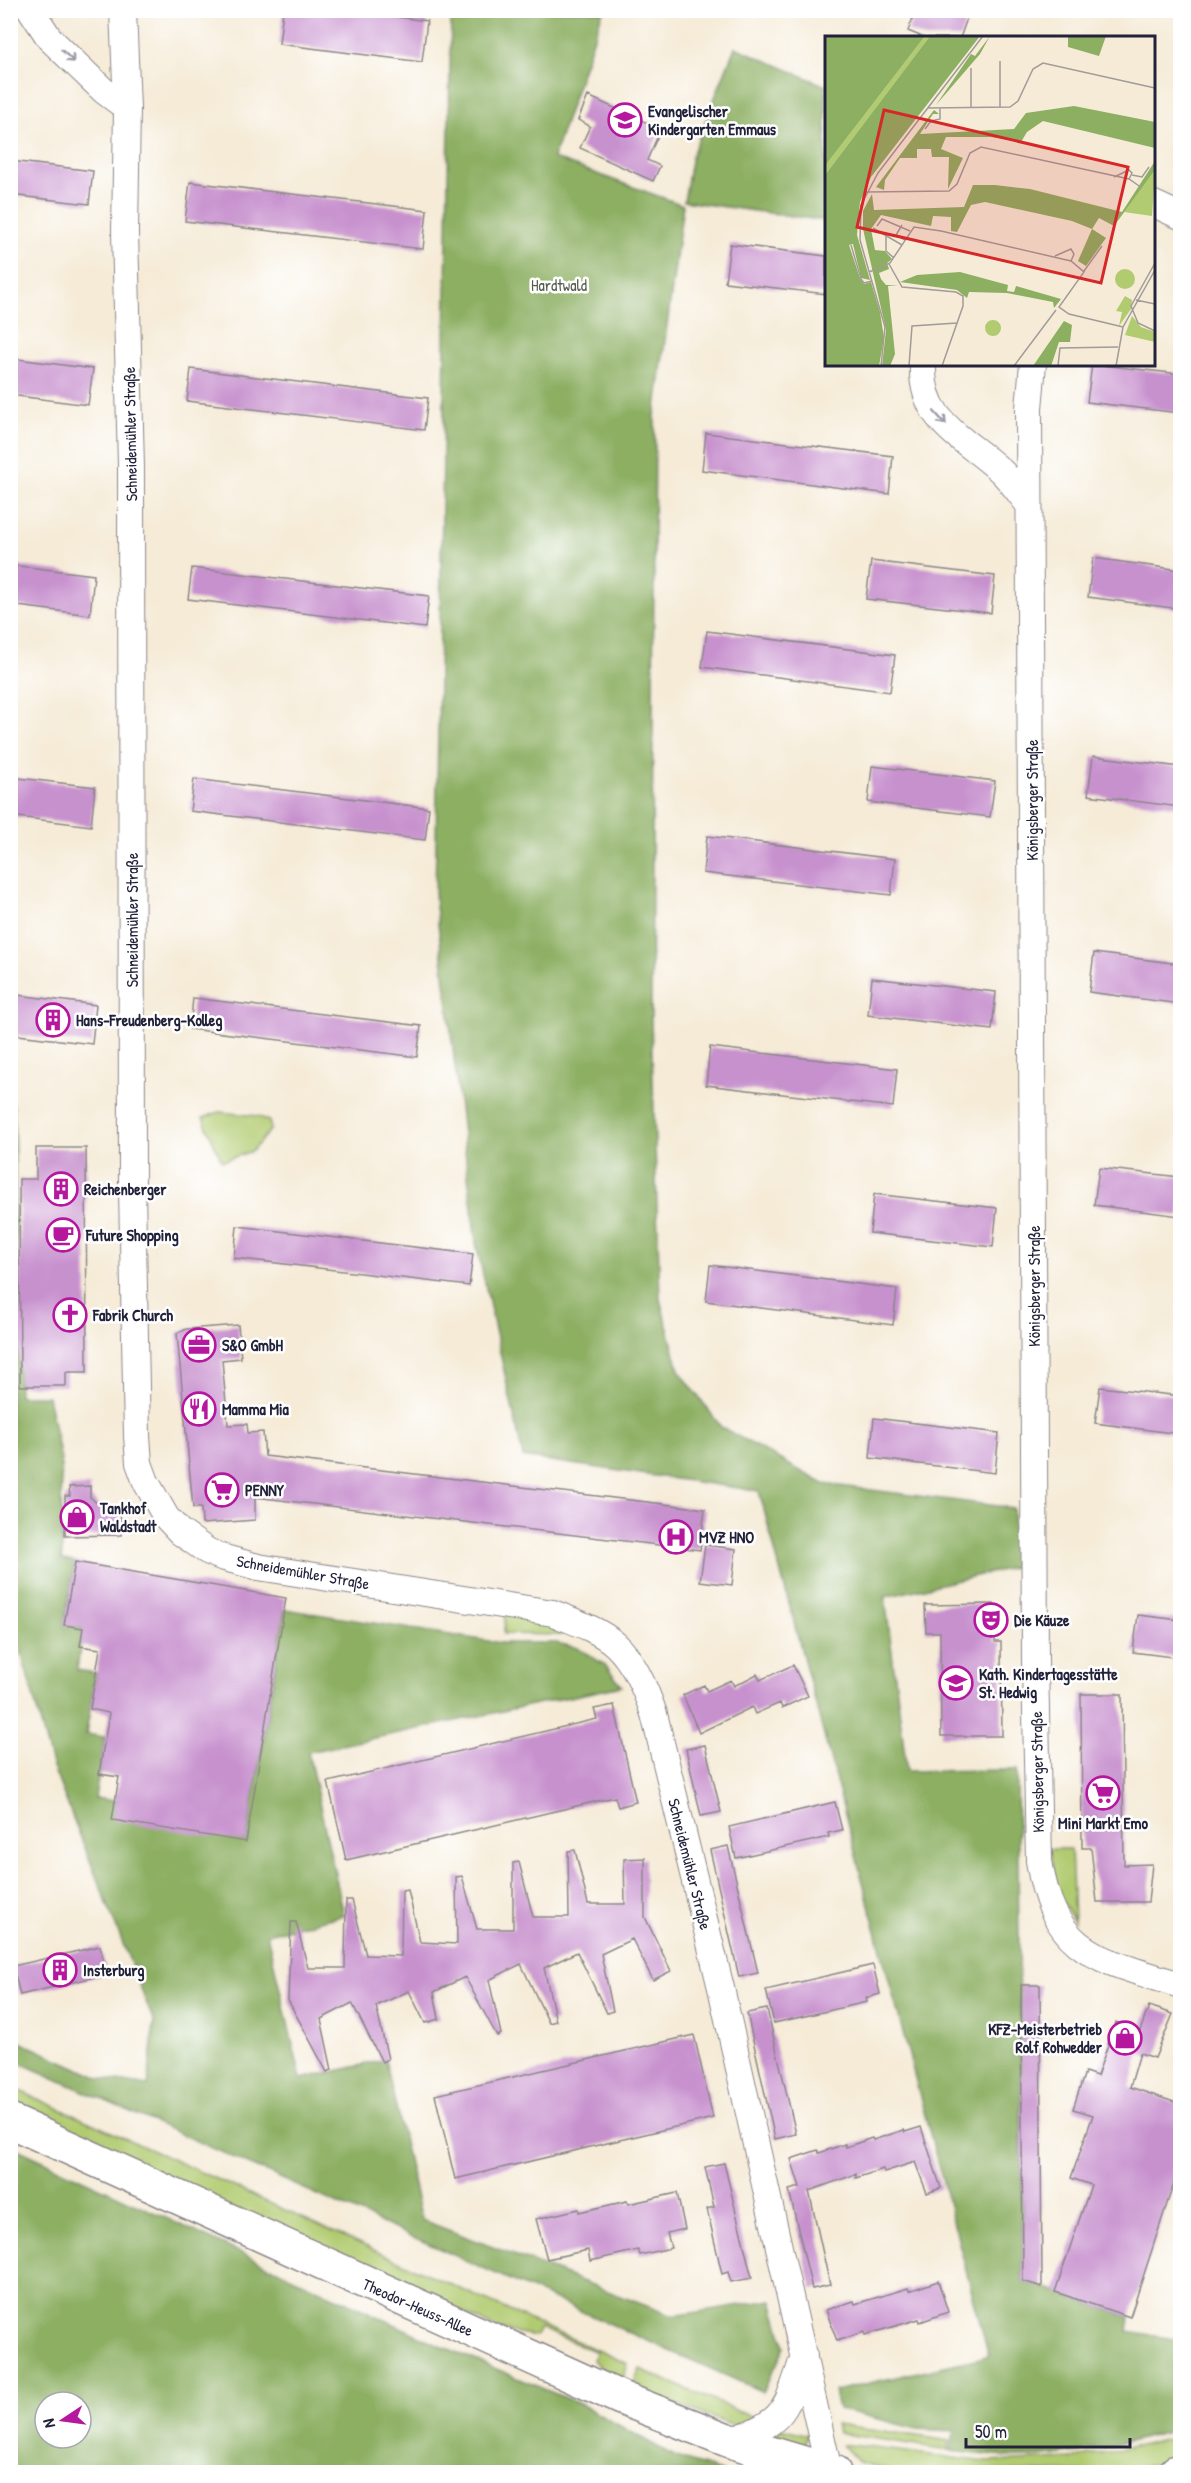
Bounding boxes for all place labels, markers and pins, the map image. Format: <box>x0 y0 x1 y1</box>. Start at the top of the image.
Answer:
place label: Evangelischer Kindergarten Emmaus <box>648 100 777 141</box>
school or university icon: Evangelischer Kindergarten Emmaus <box>607 102 643 138</box>
building icon: Hans-Freudenberg-Kolleg <box>35 1002 71 1038</box>
place label: Hans-Freudenberg-Kolleg <box>76 1009 222 1032</box>
building icon: Reichenberger <box>43 1171 79 1207</box>
place label: Reichenberger <box>84 1178 167 1201</box>
cafe icon: Future Shopping <box>45 1217 81 1253</box>
place label: Future Shopping <box>85 1224 179 1247</box>
church icon: Fabrik Church <box>52 1297 88 1333</box>
place label: Fabrik Church <box>92 1304 173 1326</box>
office icon: S&O GmbH <box>181 1327 217 1363</box>
place label: S&O GmbH <box>222 1334 284 1356</box>
restaurant icon: Mamma Mia <box>181 1391 217 1427</box>
place label: Mamma Mia <box>222 1398 290 1420</box>
supermarket icon: PENNY <box>204 1472 240 1508</box>
place label: PENNY <box>245 1479 285 1501</box>
place label: Tankhof Waldstadt <box>99 1497 157 1537</box>
shop icon: Tankhof Waldstadt <box>59 1499 95 1535</box>
hospital icon: MVZ HNO <box>658 1519 694 1555</box>
place label: MVZ HNO <box>699 1526 754 1548</box>
theatre icon: Die Käuze <box>973 1602 1009 1638</box>
place label: Die Käuze <box>1014 1609 1070 1631</box>
place label: Kath. Kindertagesstätte St. Hedwig <box>979 1663 1118 1704</box>
school or university icon: Kath. Kindertagesstätte St. Hedwig <box>938 1665 974 1701</box>
supermarket icon: Mini Markt Emo <box>1085 1775 1121 1811</box>
place label: Mini Markt Emo <box>1058 1812 1148 1834</box>
building icon: Insterburg <box>42 1952 78 1988</box>
place label: Insterburg <box>83 1959 144 1982</box>
place label: KFZ-Meisterbetrieb Rolf Rohwedder <box>988 2018 1103 2058</box>
shop icon: KFZ-Meisterbetrieb Rolf Rohwedder <box>1107 2020 1143 2056</box>

